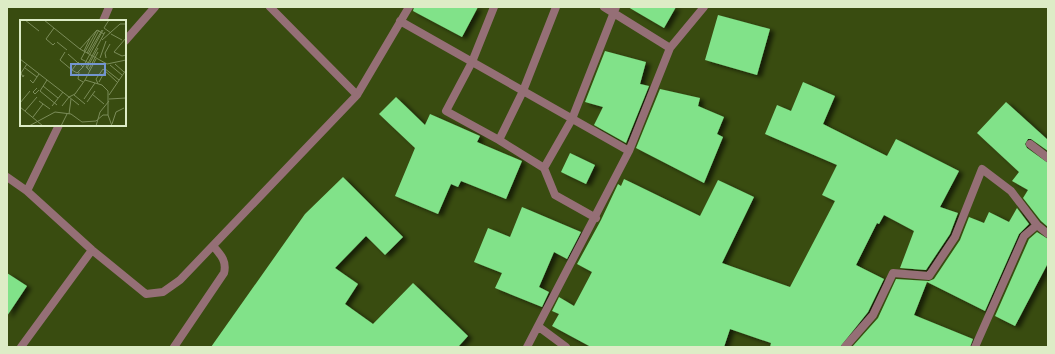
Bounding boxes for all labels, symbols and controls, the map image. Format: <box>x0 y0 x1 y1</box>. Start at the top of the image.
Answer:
inset map <box>20 20 126 126</box>

